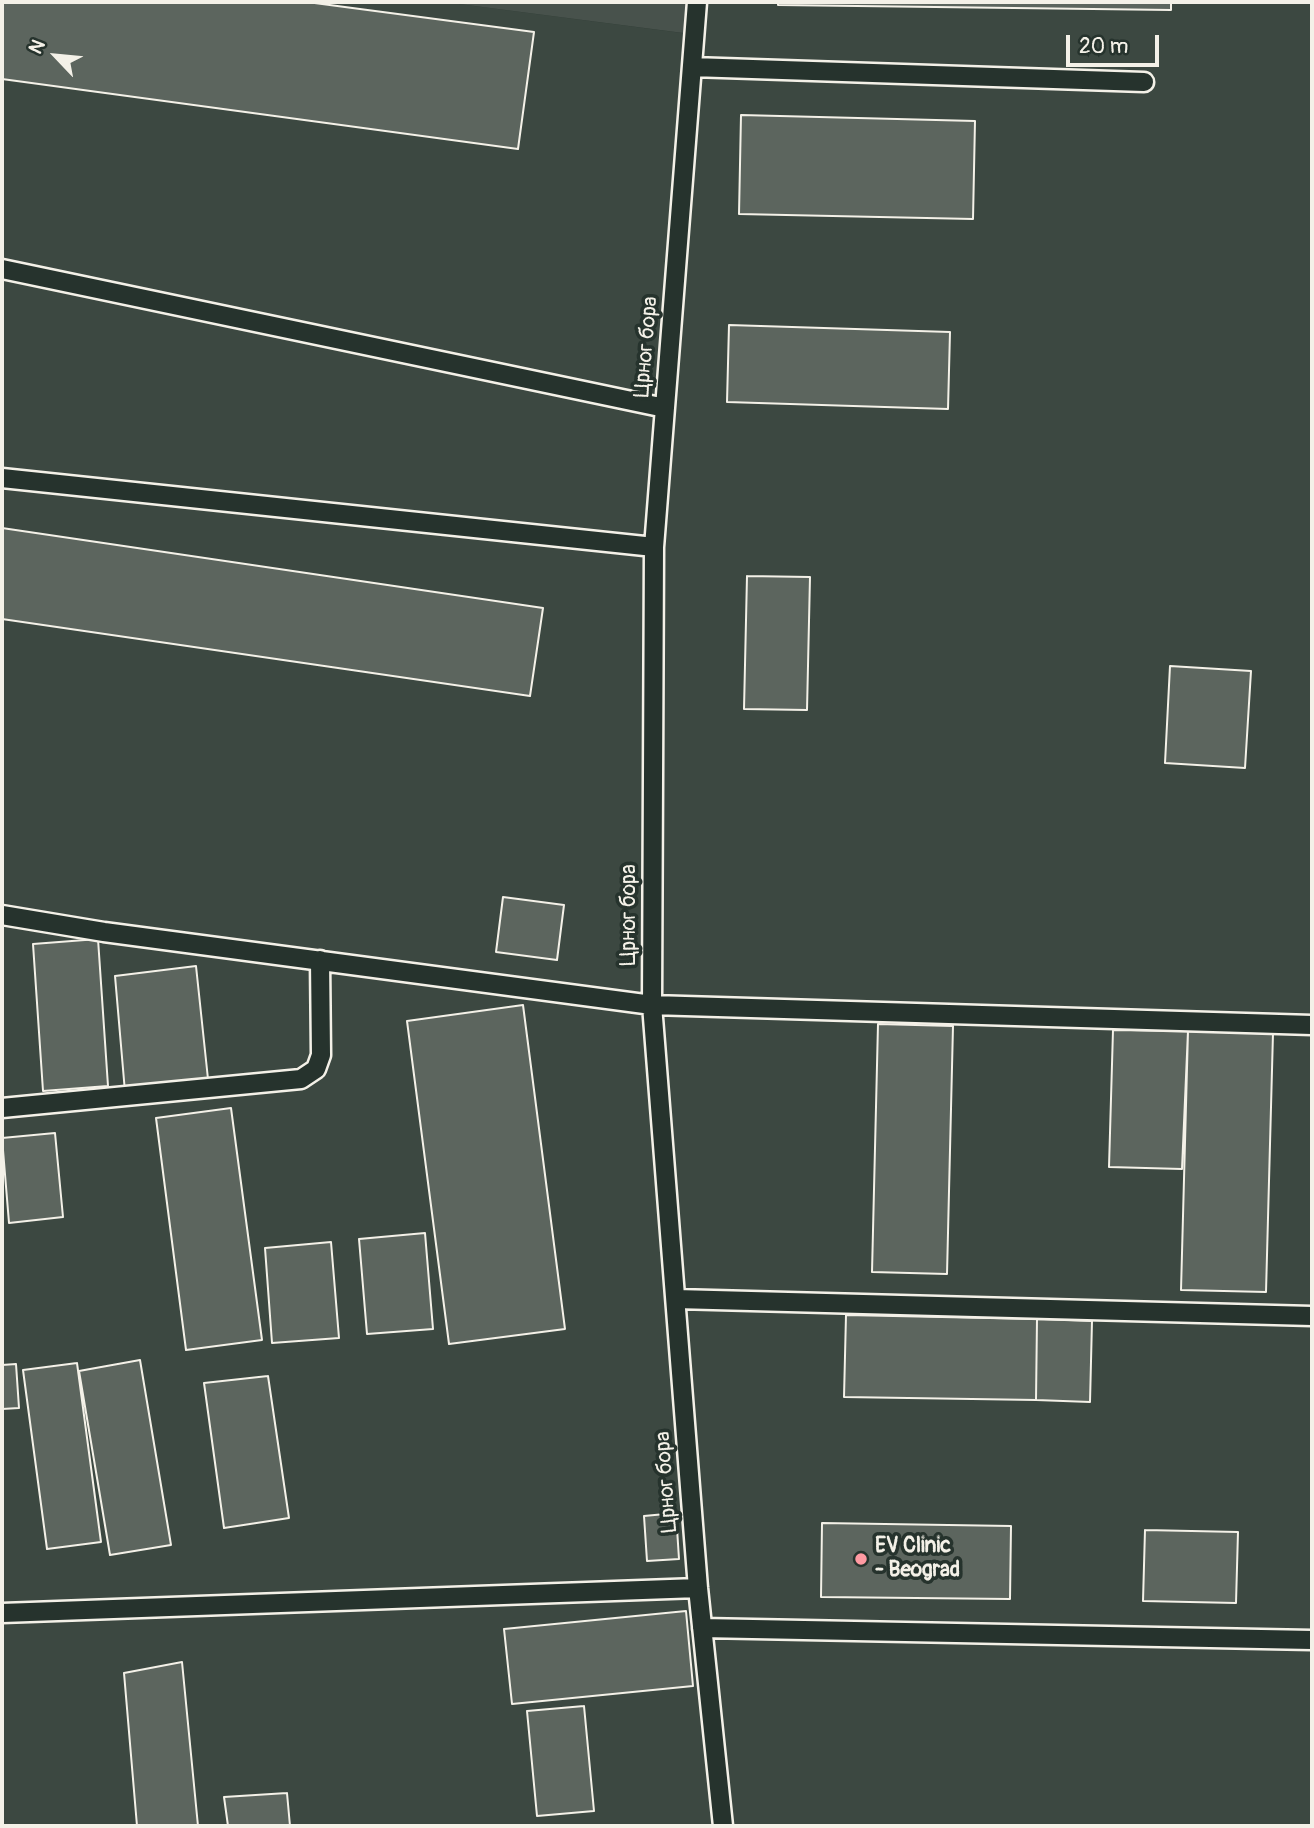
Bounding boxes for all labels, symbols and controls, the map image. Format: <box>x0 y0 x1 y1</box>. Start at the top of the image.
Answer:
north arrow <box>21 21 91 91</box>
scale bar <box>1069 21 1162 65</box>
text: 20 m <box>1079 33 1128 60</box>
text: N <box>24 36 51 58</box>
street label: Црног бора <box>630 295 664 399</box>
street label: Црног бора <box>617 864 643 966</box>
street label: Црног бора <box>651 1431 683 1533</box>
place label: EV Clinic - Beograd <box>875 1534 960 1584</box>
marker: EV Clinic - Beograd <box>853 1551 869 1567</box>

